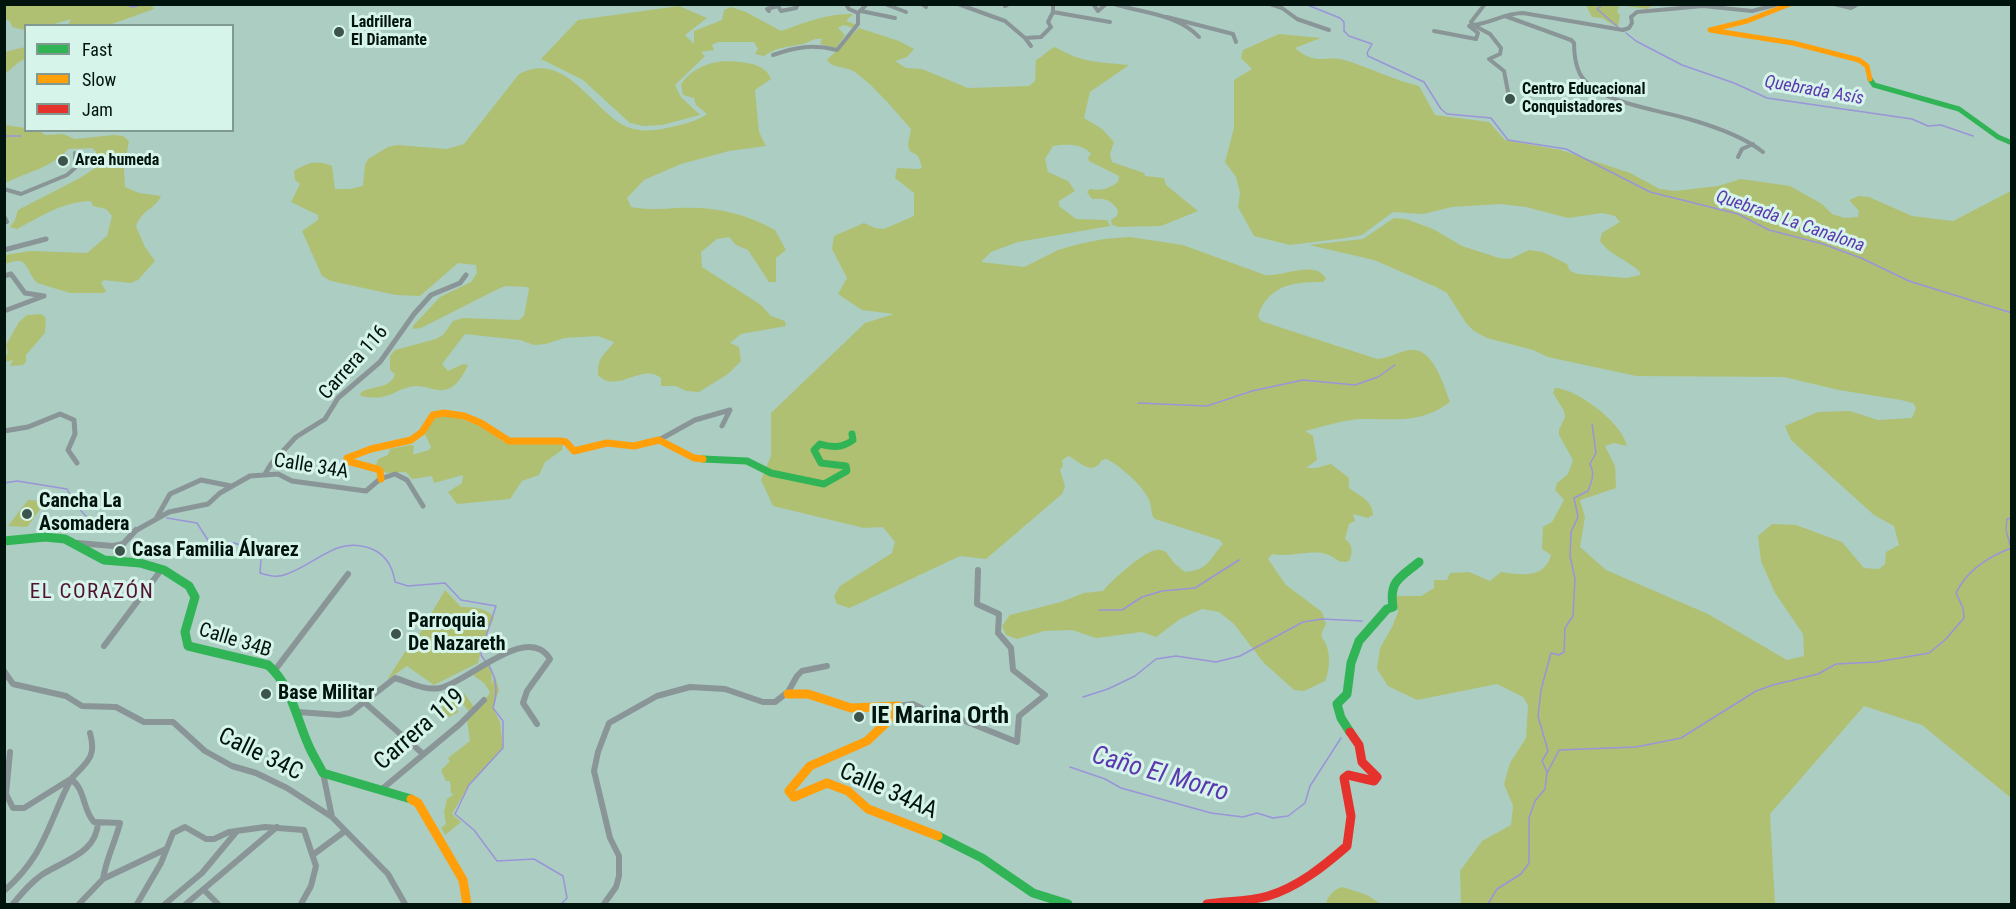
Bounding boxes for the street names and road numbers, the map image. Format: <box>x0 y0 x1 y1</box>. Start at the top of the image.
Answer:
street label: Carrera 116 <box>314 321 394 405</box>
street label: Calle 34A <box>272 449 350 485</box>
street label: Calle 34B <box>196 619 274 663</box>
street label: Carrera 119 <box>369 683 471 777</box>
street label: Calle 34C <box>213 722 307 788</box>
street label: Calle 34AA <box>835 758 941 826</box>

